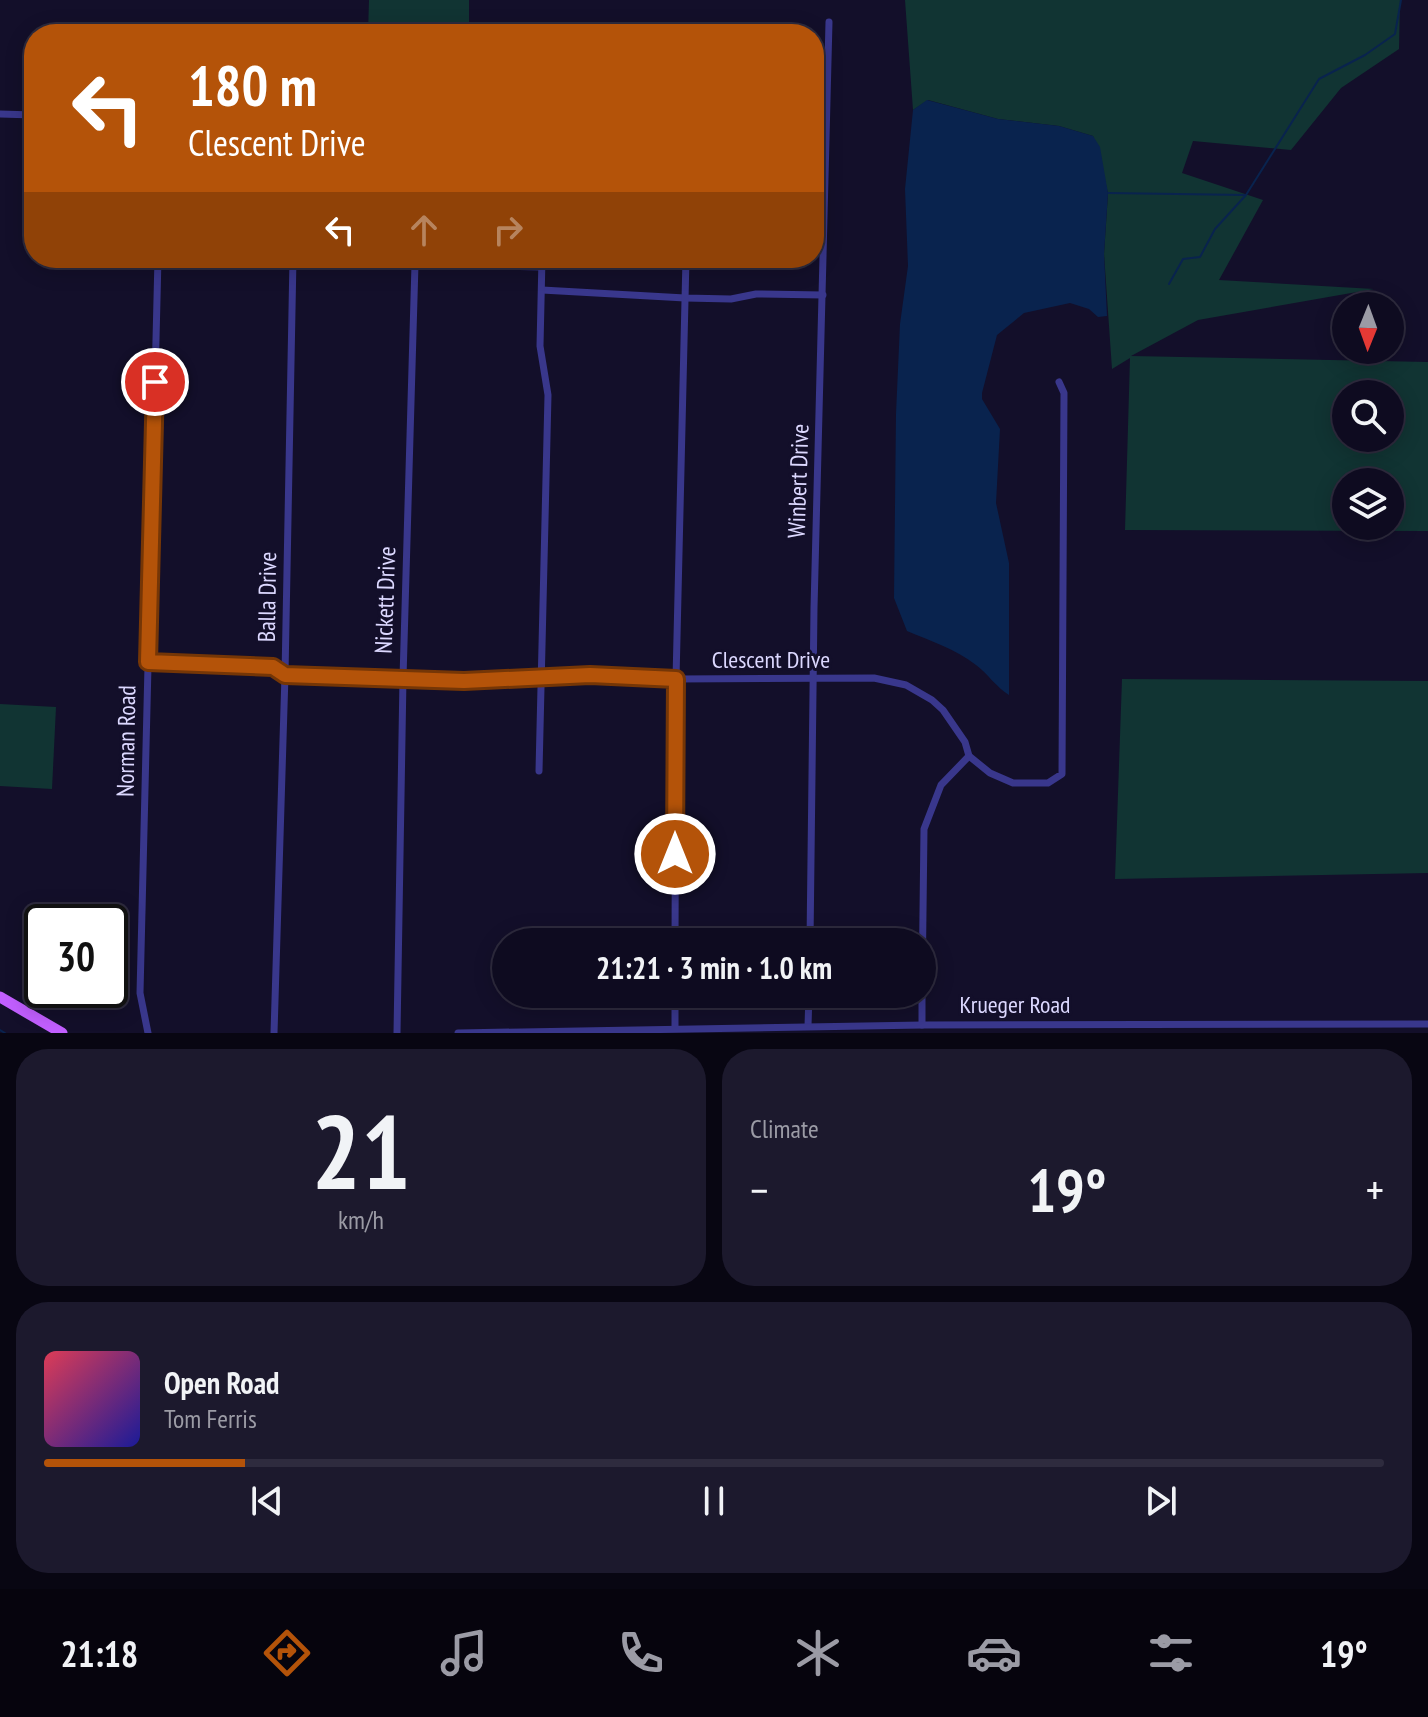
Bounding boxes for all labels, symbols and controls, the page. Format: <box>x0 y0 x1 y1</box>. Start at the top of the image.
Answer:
text: 180 m <box>188 49 317 121</box>
icon: left <box>56 56 160 160</box>
text: Clescent Drive <box>188 119 366 166</box>
icon: left <box>318 208 362 252</box>
icon: ahead <box>402 208 446 252</box>
icon: right <box>486 208 530 252</box>
north arrow <box>1332 292 1404 364</box>
map controls <box>1332 292 1404 540</box>
pin <box>121 348 189 416</box>
icon: arrive <box>133 360 177 404</box>
button: search <box>1332 380 1404 452</box>
street label: Winbert Drive <box>781 423 815 539</box>
button: layers <box>1332 468 1404 540</box>
street label: Nickett Drive <box>368 546 402 654</box>
street label: Balla Drive <box>251 552 283 642</box>
street label: Clescent Drive <box>712 644 830 675</box>
street label: Norman Road <box>110 685 142 797</box>
position arrow <box>633 812 717 896</box>
speed limit sign: 30 <box>24 904 128 1008</box>
text: 21:21 · 3 min · 1.0 km <box>596 948 832 987</box>
street label: Krueger Road <box>960 989 1070 1020</box>
text: 21 <box>311 1083 411 1218</box>
text: Climate <box>750 1112 819 1145</box>
text: 19° <box>1027 1151 1107 1229</box>
text: − <box>750 1161 768 1218</box>
text: + <box>1366 1161 1384 1218</box>
text: km/h <box>338 1203 384 1236</box>
text: Open Road <box>164 1363 279 1402</box>
text: Tom Ferris <box>164 1402 257 1435</box>
icon: previous <box>245 1479 289 1523</box>
icon: pause <box>692 1479 736 1523</box>
icon: next <box>1139 1479 1183 1523</box>
icon: directions <box>259 1625 315 1681</box>
icon: music <box>436 1625 492 1681</box>
icon: phone <box>613 1625 669 1681</box>
icon: climate <box>790 1625 846 1681</box>
icon: car <box>966 1625 1022 1681</box>
icon: filters <box>1143 1625 1199 1681</box>
text: 21:18 <box>60 1630 138 1677</box>
text: 19° <box>1320 1630 1368 1677</box>

